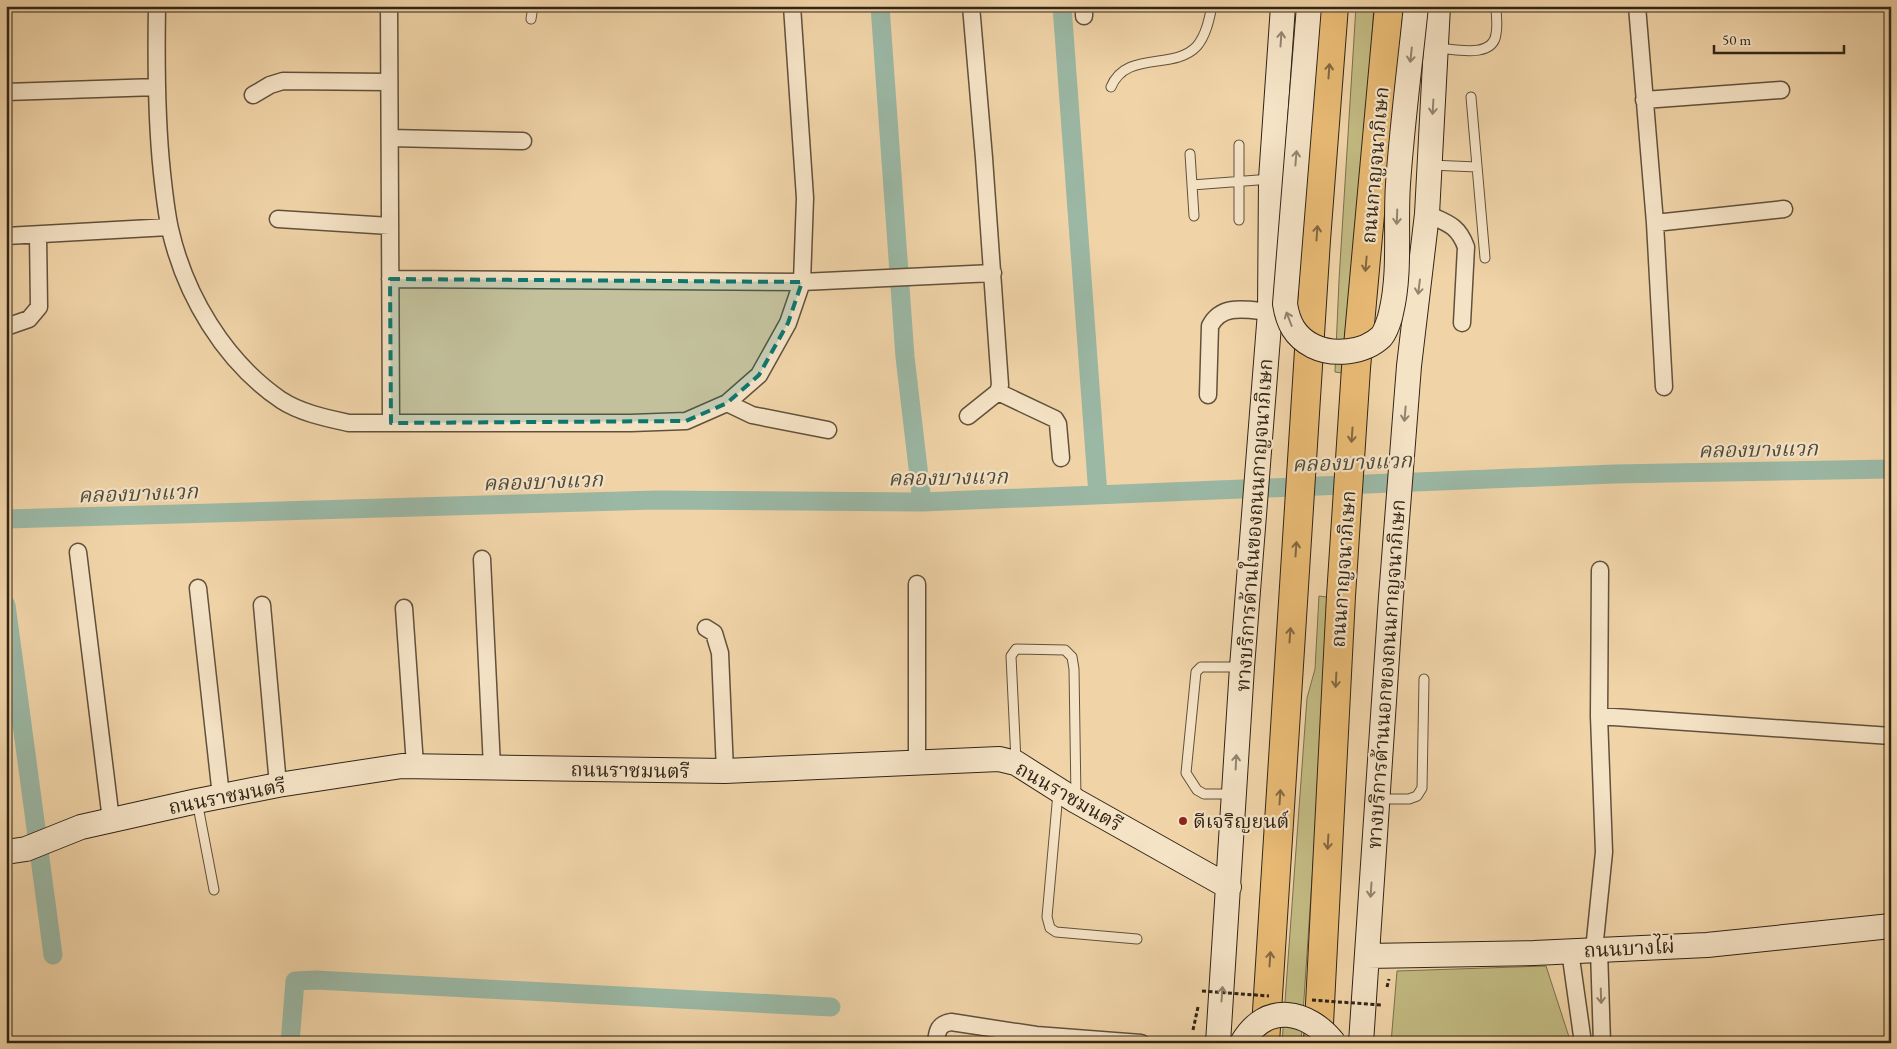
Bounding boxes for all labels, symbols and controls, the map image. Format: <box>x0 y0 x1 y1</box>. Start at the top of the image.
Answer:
scale bar <box>1714 22 1844 54</box>
text: 50 m <box>1722 30 1751 49</box>
one-way arrow <box>1276 32 1285 48</box>
one-way arrow <box>1406 46 1416 62</box>
one-way arrow <box>1325 63 1334 79</box>
street label: ถนนกาญจนาภิเษก <box>1355 85 1395 245</box>
one-way arrow <box>1428 99 1438 115</box>
one-way arrow <box>1291 150 1301 166</box>
one-way arrow <box>1392 208 1402 224</box>
one-way arrow <box>1312 225 1322 241</box>
one-way arrow <box>1361 256 1370 272</box>
one-way arrow <box>1414 278 1424 294</box>
one-way arrow <box>1284 312 1293 327</box>
street label: ทางบริการด้านในของถนนกาญจนาภิเษก <box>1229 358 1279 692</box>
one-way arrow <box>1401 406 1410 422</box>
one-way arrow <box>1347 426 1356 442</box>
water label: คลองบางแวก <box>1698 434 1819 464</box>
water label: คลองบางแวก <box>1292 446 1414 478</box>
water label: คลองบางแวก <box>888 462 1009 492</box>
water label: คลองบางแวก <box>483 465 605 497</box>
water label: คลองบางแวก <box>78 477 200 509</box>
street label: ถนนกาญจนาภิเษก <box>1325 490 1361 648</box>
street label: ทางบริการด้านนอกของถนนกาญจนาภิเษก <box>1361 498 1411 850</box>
one-way arrow <box>1292 541 1301 557</box>
one-way arrow <box>1286 627 1295 643</box>
one-way arrow <box>1332 672 1341 688</box>
one-way arrow <box>1232 754 1241 770</box>
street label: ถนนราชมนตรี <box>1011 755 1127 837</box>
street label: ถนนราชมนตรี <box>570 756 690 784</box>
street label: ถนนราชมนตรี <box>166 772 288 820</box>
one-way arrow <box>1276 789 1285 805</box>
place label: ดีเจริญยนต์ <box>1193 808 1289 834</box>
marker: ดีเจริญยนต์ <box>1177 815 1189 827</box>
one-way arrow <box>1324 834 1333 850</box>
one-way arrow <box>1367 882 1376 898</box>
street label: ถนนบางไผ่ <box>1583 933 1675 963</box>
one-way arrow <box>1265 951 1275 967</box>
one-way arrow <box>1217 986 1226 1002</box>
one-way arrow <box>1596 988 1605 1004</box>

